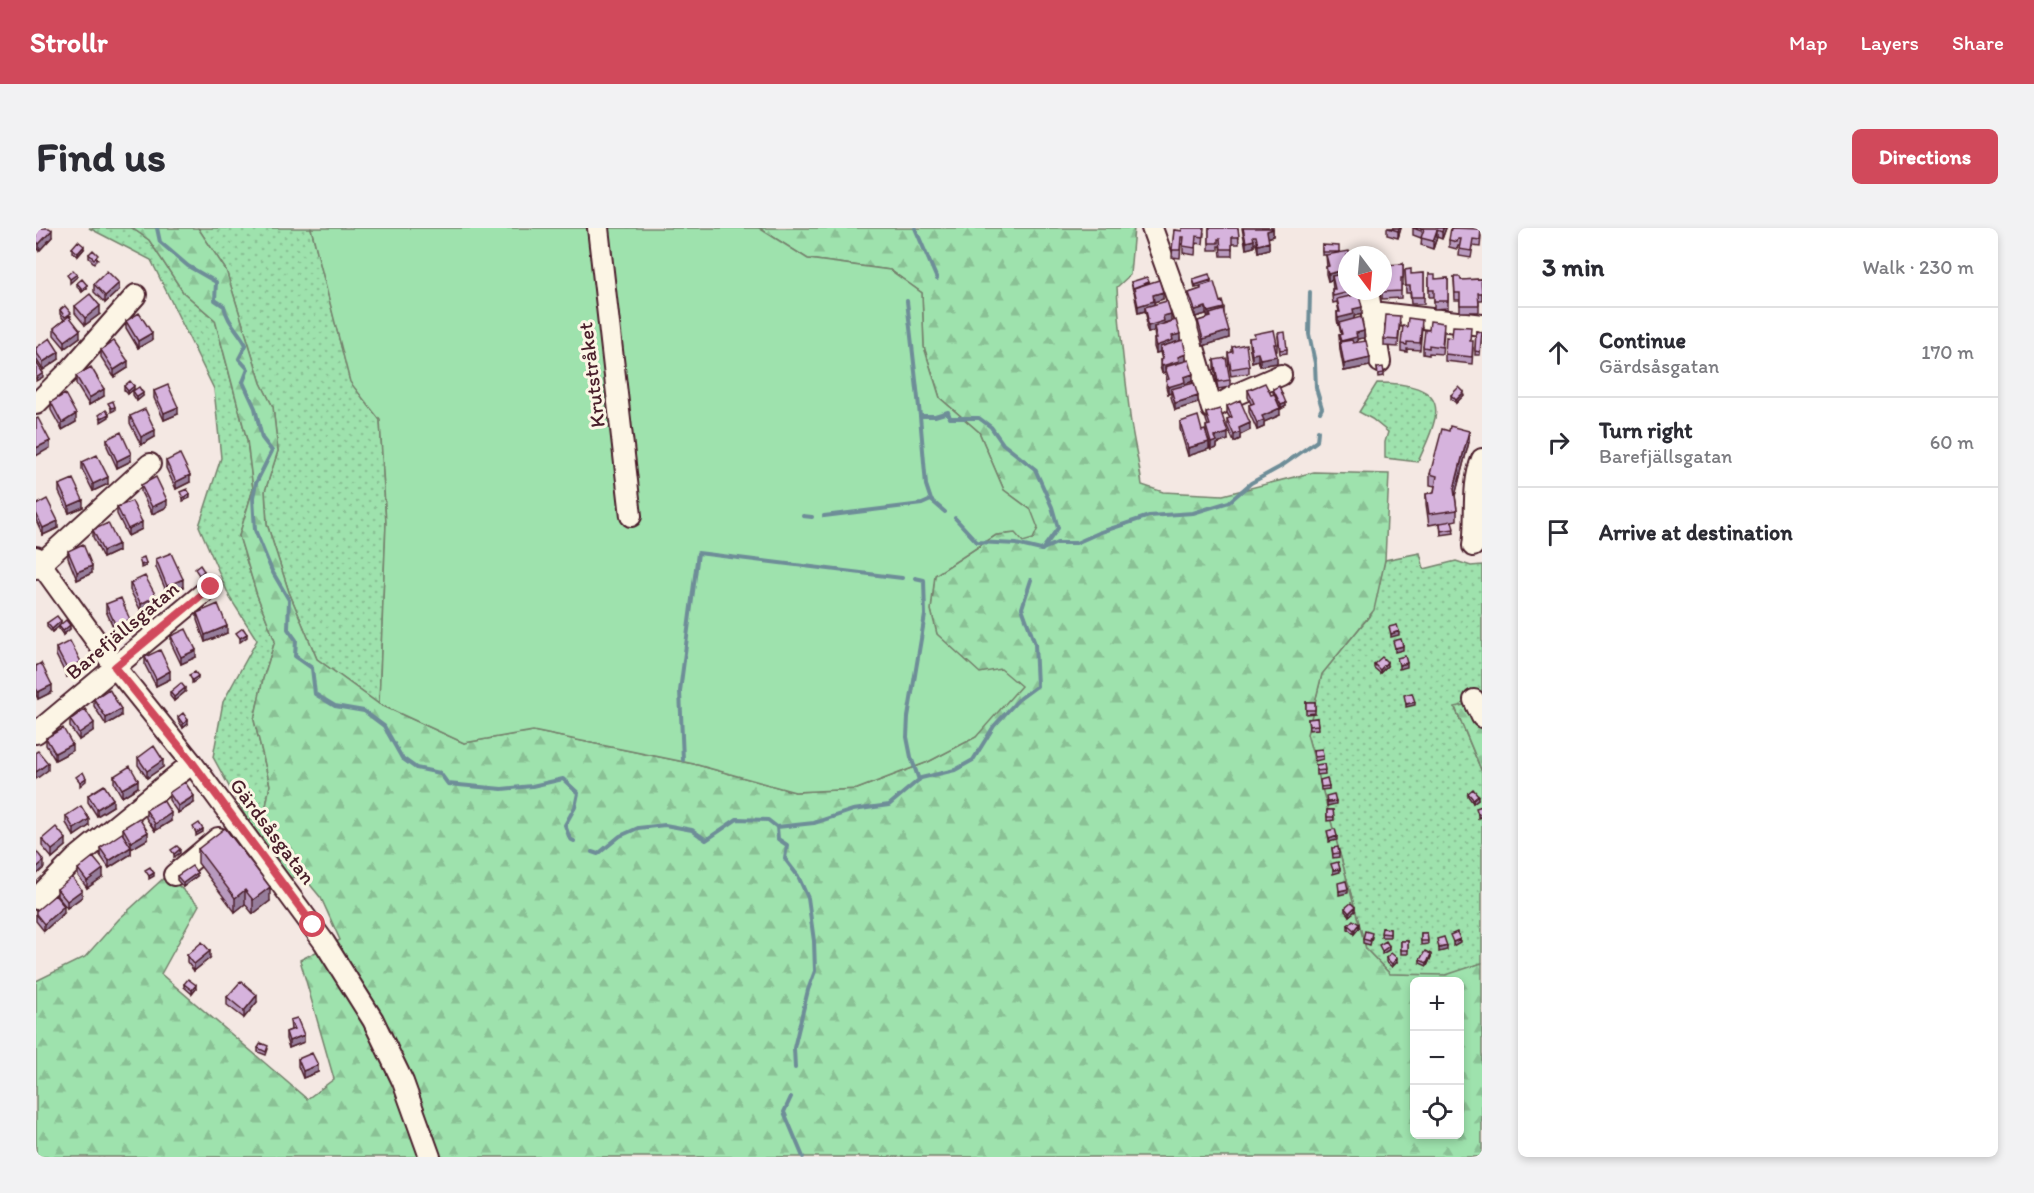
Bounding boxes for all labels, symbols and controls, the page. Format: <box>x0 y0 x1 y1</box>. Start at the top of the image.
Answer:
text: Strollr <box>30 25 108 59</box>
text: Map <box>1789 30 1828 55</box>
text: Layers <box>1861 30 1919 55</box>
text: Share <box>1952 30 2004 55</box>
button: Directions <box>1852 129 1998 184</box>
text: Find us <box>36 131 166 182</box>
north arrow <box>1338 246 1392 300</box>
text: 3 min <box>1542 251 1604 283</box>
text: Walk · 230 m <box>1862 255 1974 279</box>
street label: Krutstråket <box>572 321 610 429</box>
text: Continue <box>1599 327 1686 354</box>
icon: ahead <box>1542 336 1575 369</box>
text: 170 m <box>1921 340 1974 364</box>
text: Gärdsåsgatan <box>1599 354 1719 378</box>
text: Turn right <box>1599 417 1693 444</box>
icon: right <box>1542 426 1575 459</box>
text: 60 m <box>1930 430 1974 454</box>
text: Barefjällsgatan <box>1599 444 1732 468</box>
icon: arrive <box>1542 516 1575 549</box>
text: Arrive at destination <box>1599 519 1793 546</box>
route end <box>197 573 223 599</box>
street label: Barefjällsgatan <box>60 575 184 685</box>
street label: Gärdsåsgatan <box>225 773 321 889</box>
route start <box>299 911 325 937</box>
map controls <box>1410 977 1464 1139</box>
button: + <box>1410 977 1464 1031</box>
button: − <box>1410 1031 1464 1085</box>
button: locate <box>1410 1085 1464 1139</box>

